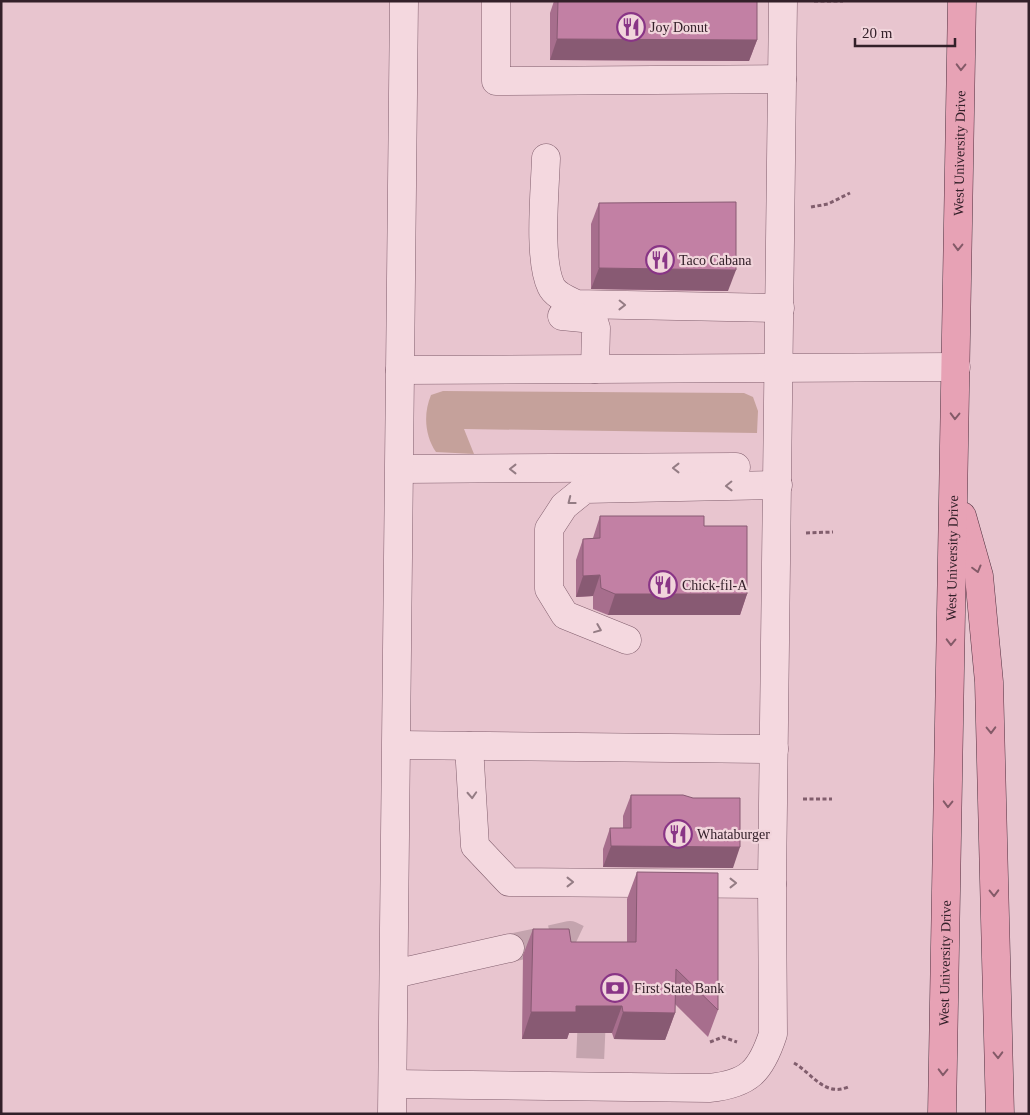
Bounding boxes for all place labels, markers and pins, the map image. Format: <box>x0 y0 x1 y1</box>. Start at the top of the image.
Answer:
restaurant icon: Joy Donut <box>616 12 646 42</box>
place label: Joy Donut <box>650 20 708 35</box>
restaurant icon: Taco Cabana <box>645 245 675 275</box>
place label: Taco Cabana <box>679 253 752 268</box>
restaurant icon: Chick-fil-A <box>648 570 678 600</box>
place label: Chick-fil-A <box>682 578 748 593</box>
restaurant icon: Whataburger <box>663 819 693 849</box>
place label: Whataburger <box>697 827 770 842</box>
bank icon: First State Bank <box>600 973 630 1003</box>
place label: First State Bank <box>634 981 724 996</box>

